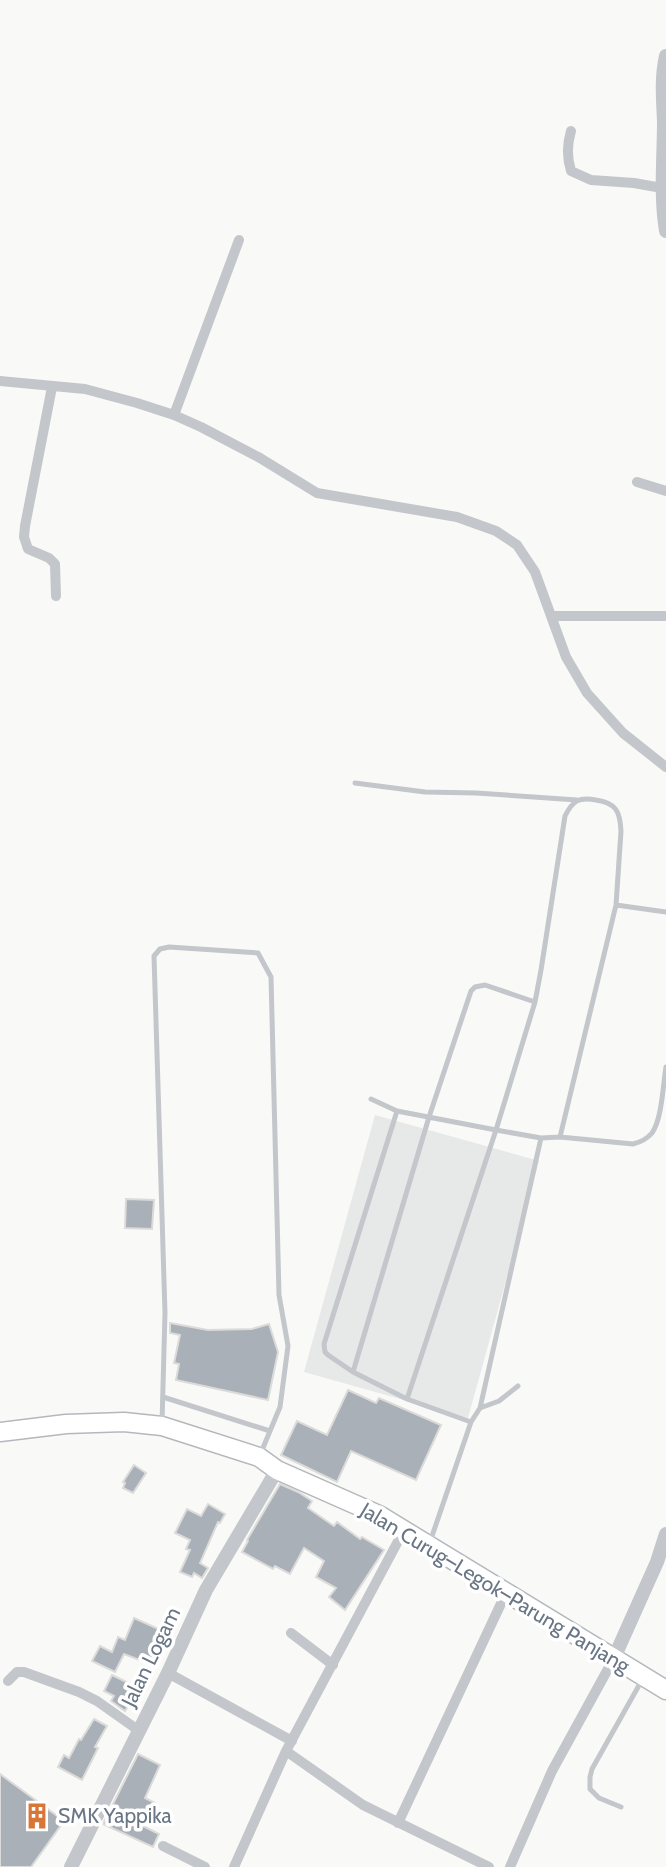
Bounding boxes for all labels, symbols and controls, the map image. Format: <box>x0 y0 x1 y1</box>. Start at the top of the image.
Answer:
street label: Jalan Curug–Legok–Parung Panjang <box>355 1496 635 1679</box>
street label: Jalan Logam <box>115 1603 185 1711</box>
building icon: SMK Yappika <box>22 1801 52 1831</box>
place label: SMK Yappika <box>58 1803 172 1828</box>

